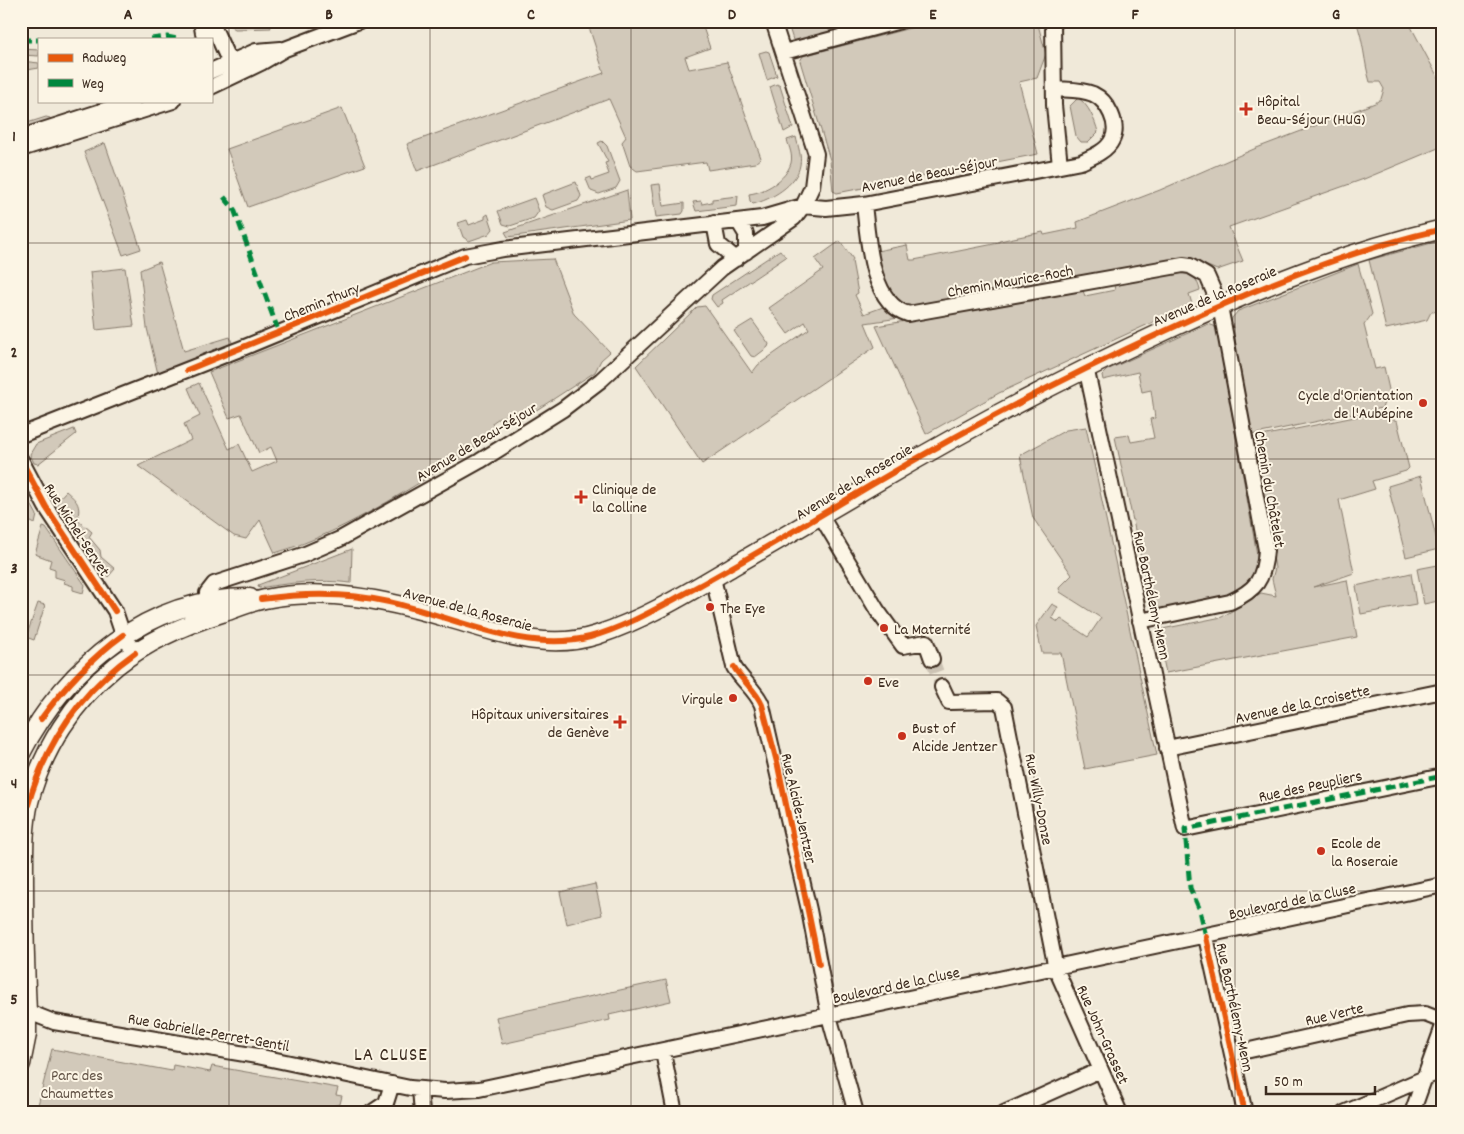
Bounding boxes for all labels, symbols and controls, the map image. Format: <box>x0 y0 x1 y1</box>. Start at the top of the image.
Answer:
text: A <box>124 4 133 27</box>
text: B <box>325 4 333 27</box>
text: C <box>527 4 535 27</box>
text: D <box>728 4 737 27</box>
text: E <box>929 4 937 27</box>
text: F <box>1131 4 1139 27</box>
text: G <box>1332 4 1340 27</box>
legend <box>38 38 212 102</box>
text: Radweg <box>82 48 126 70</box>
text: Weg <box>82 74 104 96</box>
place label: Hôpital Beau-Séjour (HUG) <box>1257 91 1365 132</box>
marker: Hôpital Beau-Séjour (HUG) <box>1239 102 1253 116</box>
text: 1 <box>12 126 16 149</box>
street label: Avenue de Beau-Séjour <box>859 151 1000 200</box>
street label: Chemin Maurice-Roch <box>946 260 1075 305</box>
street label: Avenue de la Roseraie <box>1149 261 1281 334</box>
street label: Chemin Thury <box>280 277 364 329</box>
text: 2 <box>11 342 18 365</box>
place label: Cycle d'Orientation de l'Aubépine <box>1298 385 1413 426</box>
marker: Cycle d'Orientation de l'Aubépine <box>1417 397 1429 409</box>
street label: Avenue de Beau-Séjour <box>412 398 543 489</box>
street label: Chemin du Châtelet <box>1247 429 1290 550</box>
street label: Avenue de la Roseraie <box>791 439 917 527</box>
street label: Rue Michel-Servet <box>37 479 115 582</box>
place label: Clinique de la Colline <box>592 479 656 520</box>
marker: Clinique de la Colline <box>574 490 588 504</box>
street label: Rue Barthélemy-Menn <box>1126 529 1175 662</box>
text: 3 <box>10 558 18 581</box>
street label: Avenue de la Roseraie <box>400 582 534 639</box>
place label: The Eye <box>720 598 765 621</box>
marker: The Eye <box>704 601 716 613</box>
place label: La Maternité <box>894 619 971 642</box>
marker: La Maternité <box>878 622 890 634</box>
place label: Eve <box>878 672 899 695</box>
marker: Eve <box>862 675 874 687</box>
street label: Avenue de la Croisette <box>1233 680 1372 731</box>
place label: Virgule <box>682 689 723 712</box>
marker: Virgule <box>727 692 739 704</box>
place label: Hôpitaux universitaires de Genève <box>471 704 609 745</box>
marker: Hôpitaux universitaires de Genève <box>613 715 627 729</box>
place label: Bust of Alcide Jentzer <box>912 718 997 759</box>
marker: Bust of Alcide Jentzer <box>896 730 908 742</box>
street label: Rue Alcide-Jentzer <box>774 751 821 866</box>
street label: Rue Willy-Donze <box>1017 752 1058 847</box>
street label: Rue des Peupliers <box>1257 765 1365 810</box>
text: 4 <box>11 773 17 796</box>
place label: Ecole de la Roseraie <box>1331 833 1398 874</box>
marker: Ecole de la Roseraie <box>1315 845 1327 857</box>
street label: Boulevard de la Cluse <box>1227 878 1358 927</box>
street label: Rue Barthélemy-Menn <box>1209 941 1258 1074</box>
street label: Boulevard de la Cluse <box>831 962 962 1011</box>
street label: Rue John-Grasset <box>1070 982 1134 1088</box>
text: 5 <box>10 989 18 1012</box>
street label: Rue Verte <box>1303 998 1366 1033</box>
street label: Rue Gabrielle-Perret-Gentil <box>126 1008 291 1059</box>
district label: LA CLUSE <box>354 1043 428 1070</box>
scale bar <box>1266 1064 1375 1096</box>
park label: Parc des Chaumettes <box>40 1065 114 1106</box>
text: 50 m <box>1274 1072 1303 1094</box>

